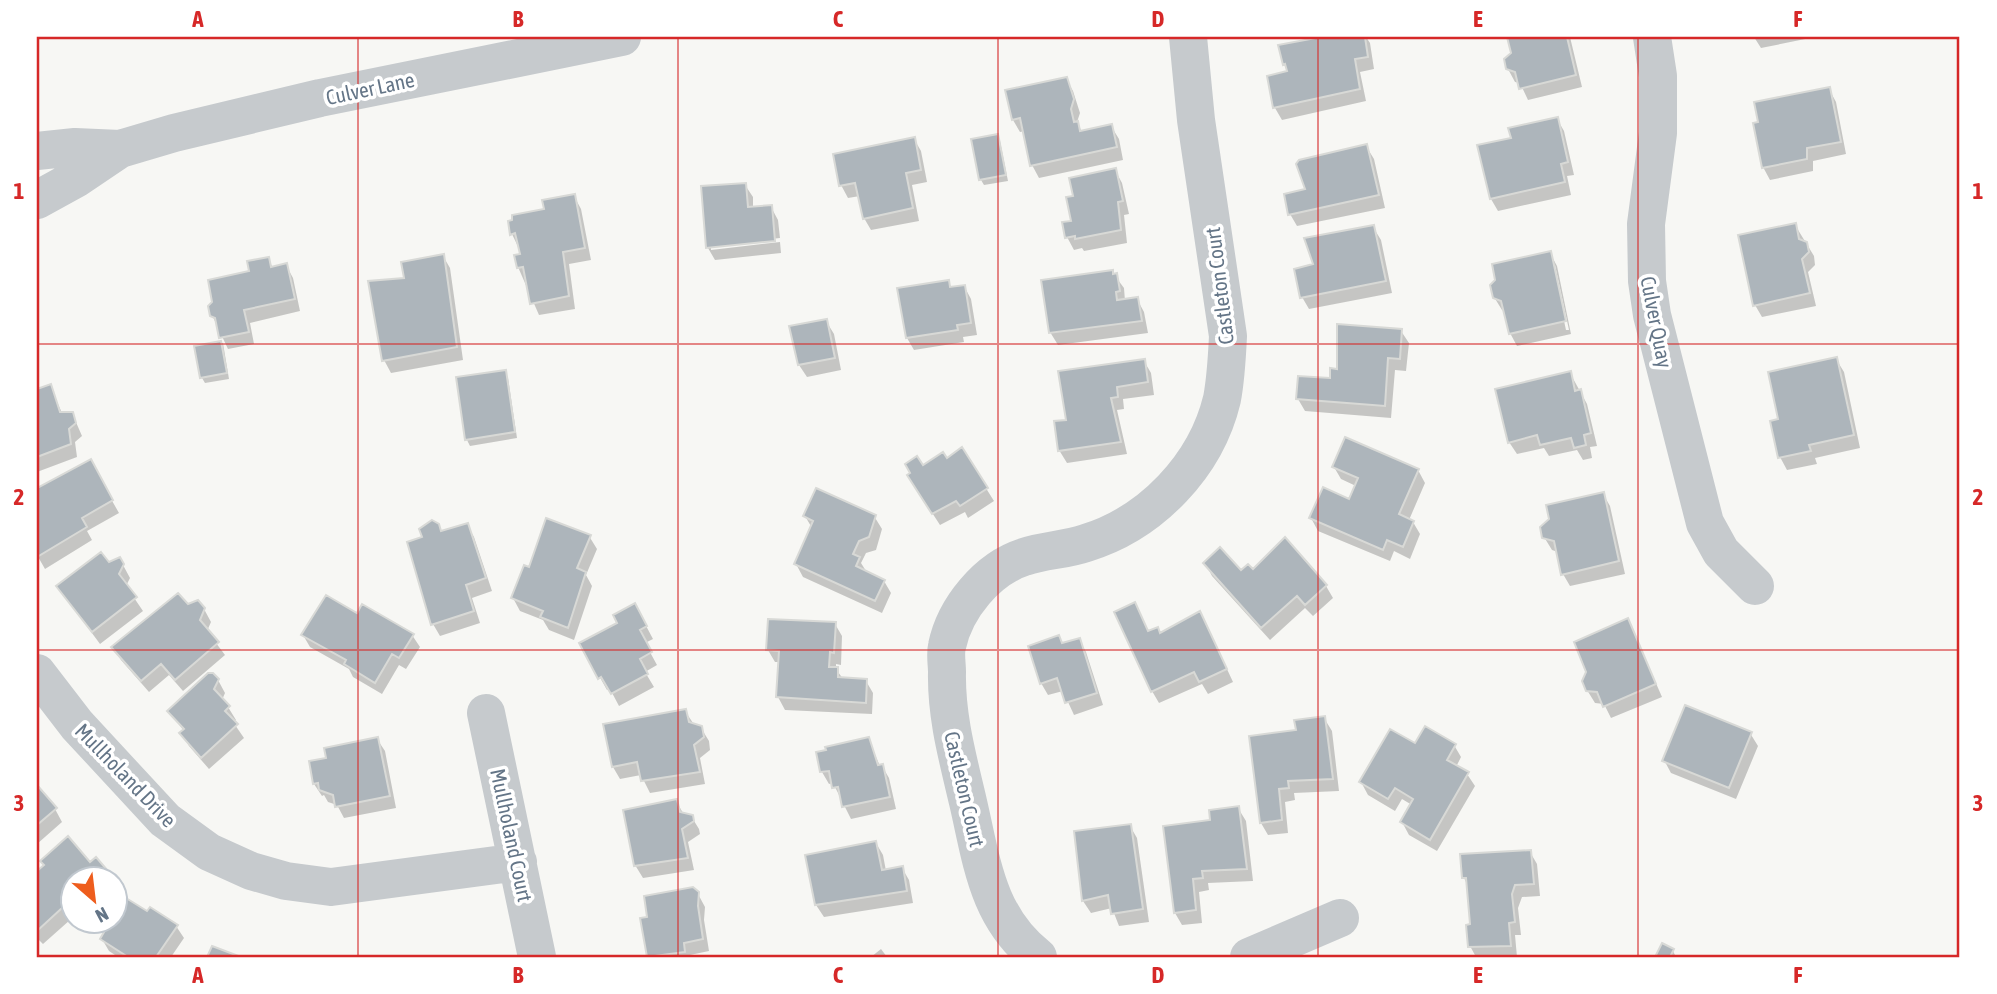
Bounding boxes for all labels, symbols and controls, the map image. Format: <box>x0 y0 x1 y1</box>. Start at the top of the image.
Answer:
text: A <box>191 6 204 32</box>
text: B <box>513 6 524 32</box>
text: C <box>833 6 844 32</box>
text: D <box>1152 6 1165 32</box>
text: E <box>1473 6 1483 32</box>
text: F <box>1793 6 1803 32</box>
street label: Culver Lane <box>324 67 416 109</box>
text: 1 <box>14 178 25 204</box>
text: 1 <box>1973 178 1984 204</box>
street label: Castleton Court <box>1200 226 1238 346</box>
street label: Culver Quay <box>1636 274 1678 370</box>
text: 2 <box>14 484 24 510</box>
text: 2 <box>1973 484 1983 510</box>
street label: Mullholand Drive <box>71 718 181 832</box>
street label: Castleton Court <box>940 729 990 849</box>
street label: Mullholand Court <box>486 766 538 904</box>
text: 3 <box>14 790 24 816</box>
text: 3 <box>1973 790 1983 816</box>
north arrow <box>60 864 130 934</box>
text: N <box>92 903 112 927</box>
text: A <box>191 962 204 988</box>
text: B <box>513 962 524 988</box>
text: C <box>833 962 844 988</box>
text: D <box>1152 962 1165 988</box>
text: E <box>1473 962 1483 988</box>
text: F <box>1793 962 1803 988</box>

